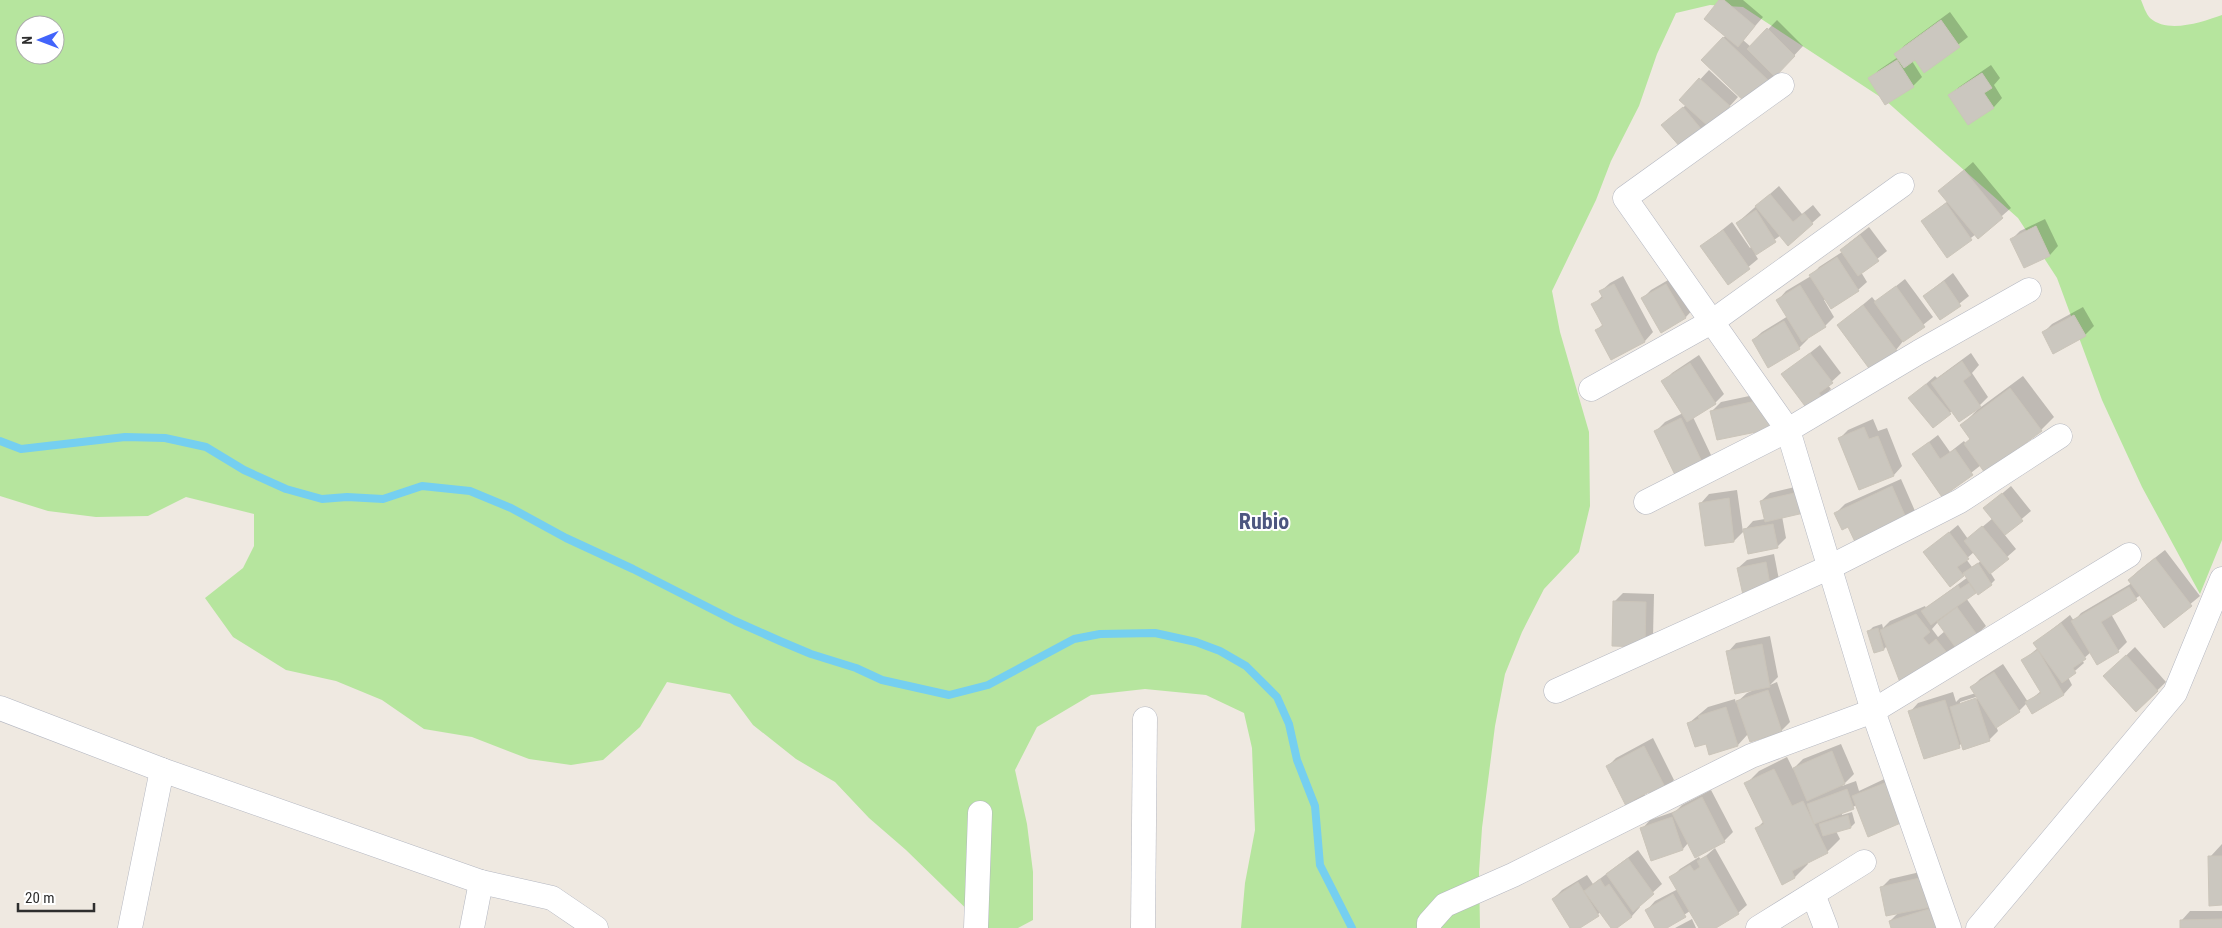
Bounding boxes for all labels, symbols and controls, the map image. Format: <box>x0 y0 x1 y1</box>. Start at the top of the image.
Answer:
north arrow <box>15 15 65 65</box>
text: N <box>19 36 35 45</box>
district label: Rubio <box>1239 509 1289 534</box>
scale bar <box>18 880 94 912</box>
text: 20 m <box>25 889 55 907</box>

